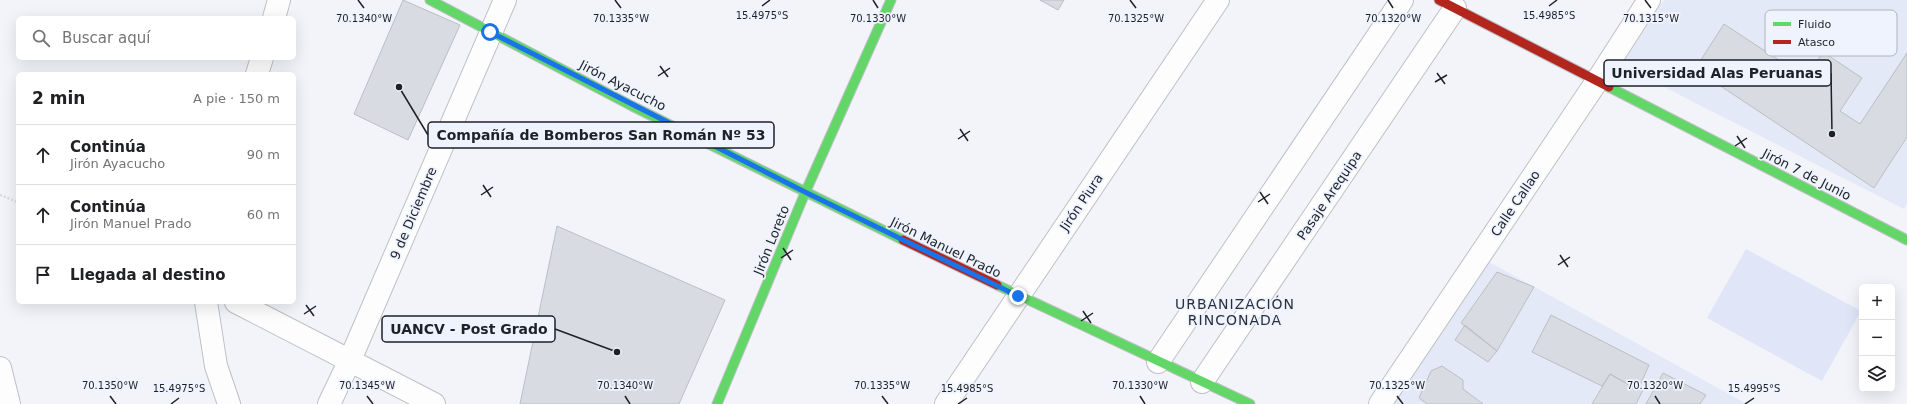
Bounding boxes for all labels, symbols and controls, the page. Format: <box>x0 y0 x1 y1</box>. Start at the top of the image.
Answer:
text: 15.4975°S <box>736 10 788 21</box>
text: 15.4985°S <box>1523 10 1575 21</box>
legend <box>1765 10 1897 56</box>
text: 70.1340°W <box>336 13 392 24</box>
text: 70.1335°W <box>593 13 649 24</box>
text: 70.1330°W <box>850 13 906 24</box>
text: 70.1325°W <box>1108 13 1164 24</box>
text: 70.1320°W <box>1365 13 1421 24</box>
text: 70.1315°W <box>1623 13 1679 24</box>
search box <box>16 16 296 60</box>
text: Fluido <box>1798 18 1831 31</box>
route start <box>481 23 499 41</box>
icon: search <box>30 27 52 49</box>
text: Buscar aquí <box>62 29 150 47</box>
text: Atasco <box>1798 36 1835 49</box>
street label: Jirón Ayacucho <box>576 57 669 114</box>
callout: Universidad Alas Peruanas <box>1604 60 1831 86</box>
text: Universidad Alas Peruanas <box>1611 65 1823 81</box>
text: 2 min <box>32 88 85 108</box>
text: A pie · 150 m <box>193 91 280 106</box>
callout: Compañía de Bomberos San Román Nº 53 <box>428 122 774 148</box>
text: Compañía de Bomberos San Román Nº 53 <box>436 127 766 143</box>
text: Continúa <box>70 138 146 156</box>
icon: ahead <box>32 144 54 166</box>
street label: Jirón 7 de Junio <box>1759 145 1854 203</box>
text: 90 m <box>247 147 280 162</box>
street label: Pasaje Arequipa <box>1294 148 1365 243</box>
text: Jirón Ayacucho <box>70 156 165 171</box>
street label: 9 de Diciembre <box>387 165 440 262</box>
street label: Calle Callao <box>1488 167 1543 239</box>
street label: Jirón Piura <box>1056 171 1106 234</box>
text: Continúa <box>70 198 146 216</box>
street label: Jirón Loreto <box>750 203 792 278</box>
icon: ahead <box>32 204 54 226</box>
text: 60 m <box>247 207 280 222</box>
street label: Jirón Manuel Prado <box>887 214 1004 281</box>
text: Jirón Manuel Prado <box>70 216 191 231</box>
icon: arrive <box>32 264 54 286</box>
text: Llegada al destino <box>70 266 225 284</box>
map controls <box>1859 284 1895 392</box>
button: + <box>1859 284 1895 320</box>
route end <box>1009 287 1027 305</box>
district label: URBANIZACIÓN RINCONADA <box>1175 295 1295 328</box>
callout: UANCV - Post Grado <box>382 316 555 342</box>
button: − <box>1859 320 1895 356</box>
text: UANCV - Post Grado <box>390 321 548 337</box>
button: layers <box>1859 356 1895 392</box>
text: 70.1350°W <box>82 380 138 391</box>
text: 70.1345°W <box>339 380 395 391</box>
text: 70.1340°W <box>597 380 653 391</box>
text: 70.1335°W <box>854 380 910 391</box>
text: 70.1330°W <box>1112 380 1168 391</box>
text: 70.1325°W <box>1369 380 1425 391</box>
text: 70.1320°W <box>1627 380 1683 391</box>
text: 15.4975°S <box>153 383 205 394</box>
text: 15.4985°S <box>941 383 993 394</box>
text: 15.4995°S <box>1728 383 1780 394</box>

